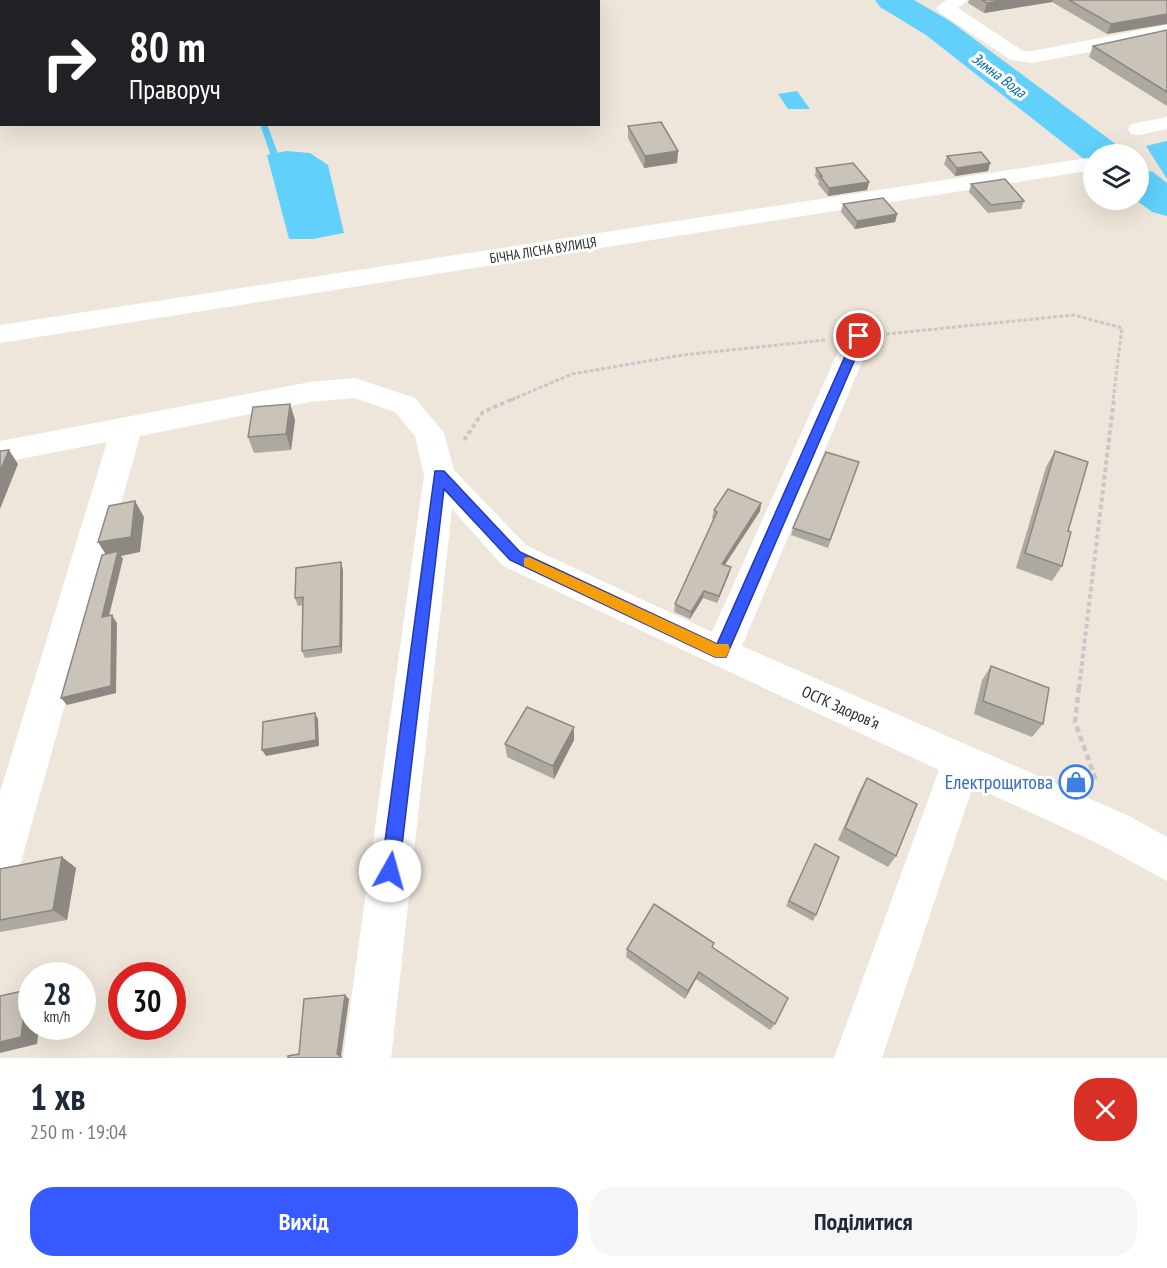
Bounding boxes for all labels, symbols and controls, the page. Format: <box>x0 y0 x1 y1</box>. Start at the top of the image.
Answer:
text: 80 m <box>129 19 206 74</box>
icon: right <box>30 24 108 102</box>
water label: Зимна Вода <box>968 49 1031 102</box>
text: Праворуч <box>129 72 221 106</box>
map controls <box>1083 144 1149 210</box>
button: layers <box>1083 144 1149 210</box>
street label: БІЧНА ЛІСНА ВУЛИЦЯ <box>488 233 598 267</box>
pin <box>833 310 884 361</box>
icon: arrive <box>842 319 875 352</box>
street label: ОСГК Здоровʼя <box>799 681 883 733</box>
shop icon: Електрощитова <box>1058 764 1094 800</box>
place label: Електрощитова <box>945 769 1053 795</box>
position arrow <box>358 839 422 903</box>
speed limit sign: 30 <box>108 962 186 1040</box>
text: 28 <box>43 974 71 1013</box>
text: km/h <box>44 1007 70 1026</box>
text: 1 хв <box>30 1073 85 1120</box>
button: close <box>1074 1078 1137 1141</box>
text: 250 m · 19:04 <box>30 1119 127 1145</box>
button: Вихід <box>30 1187 578 1256</box>
button: Поділитися <box>590 1187 1137 1256</box>

